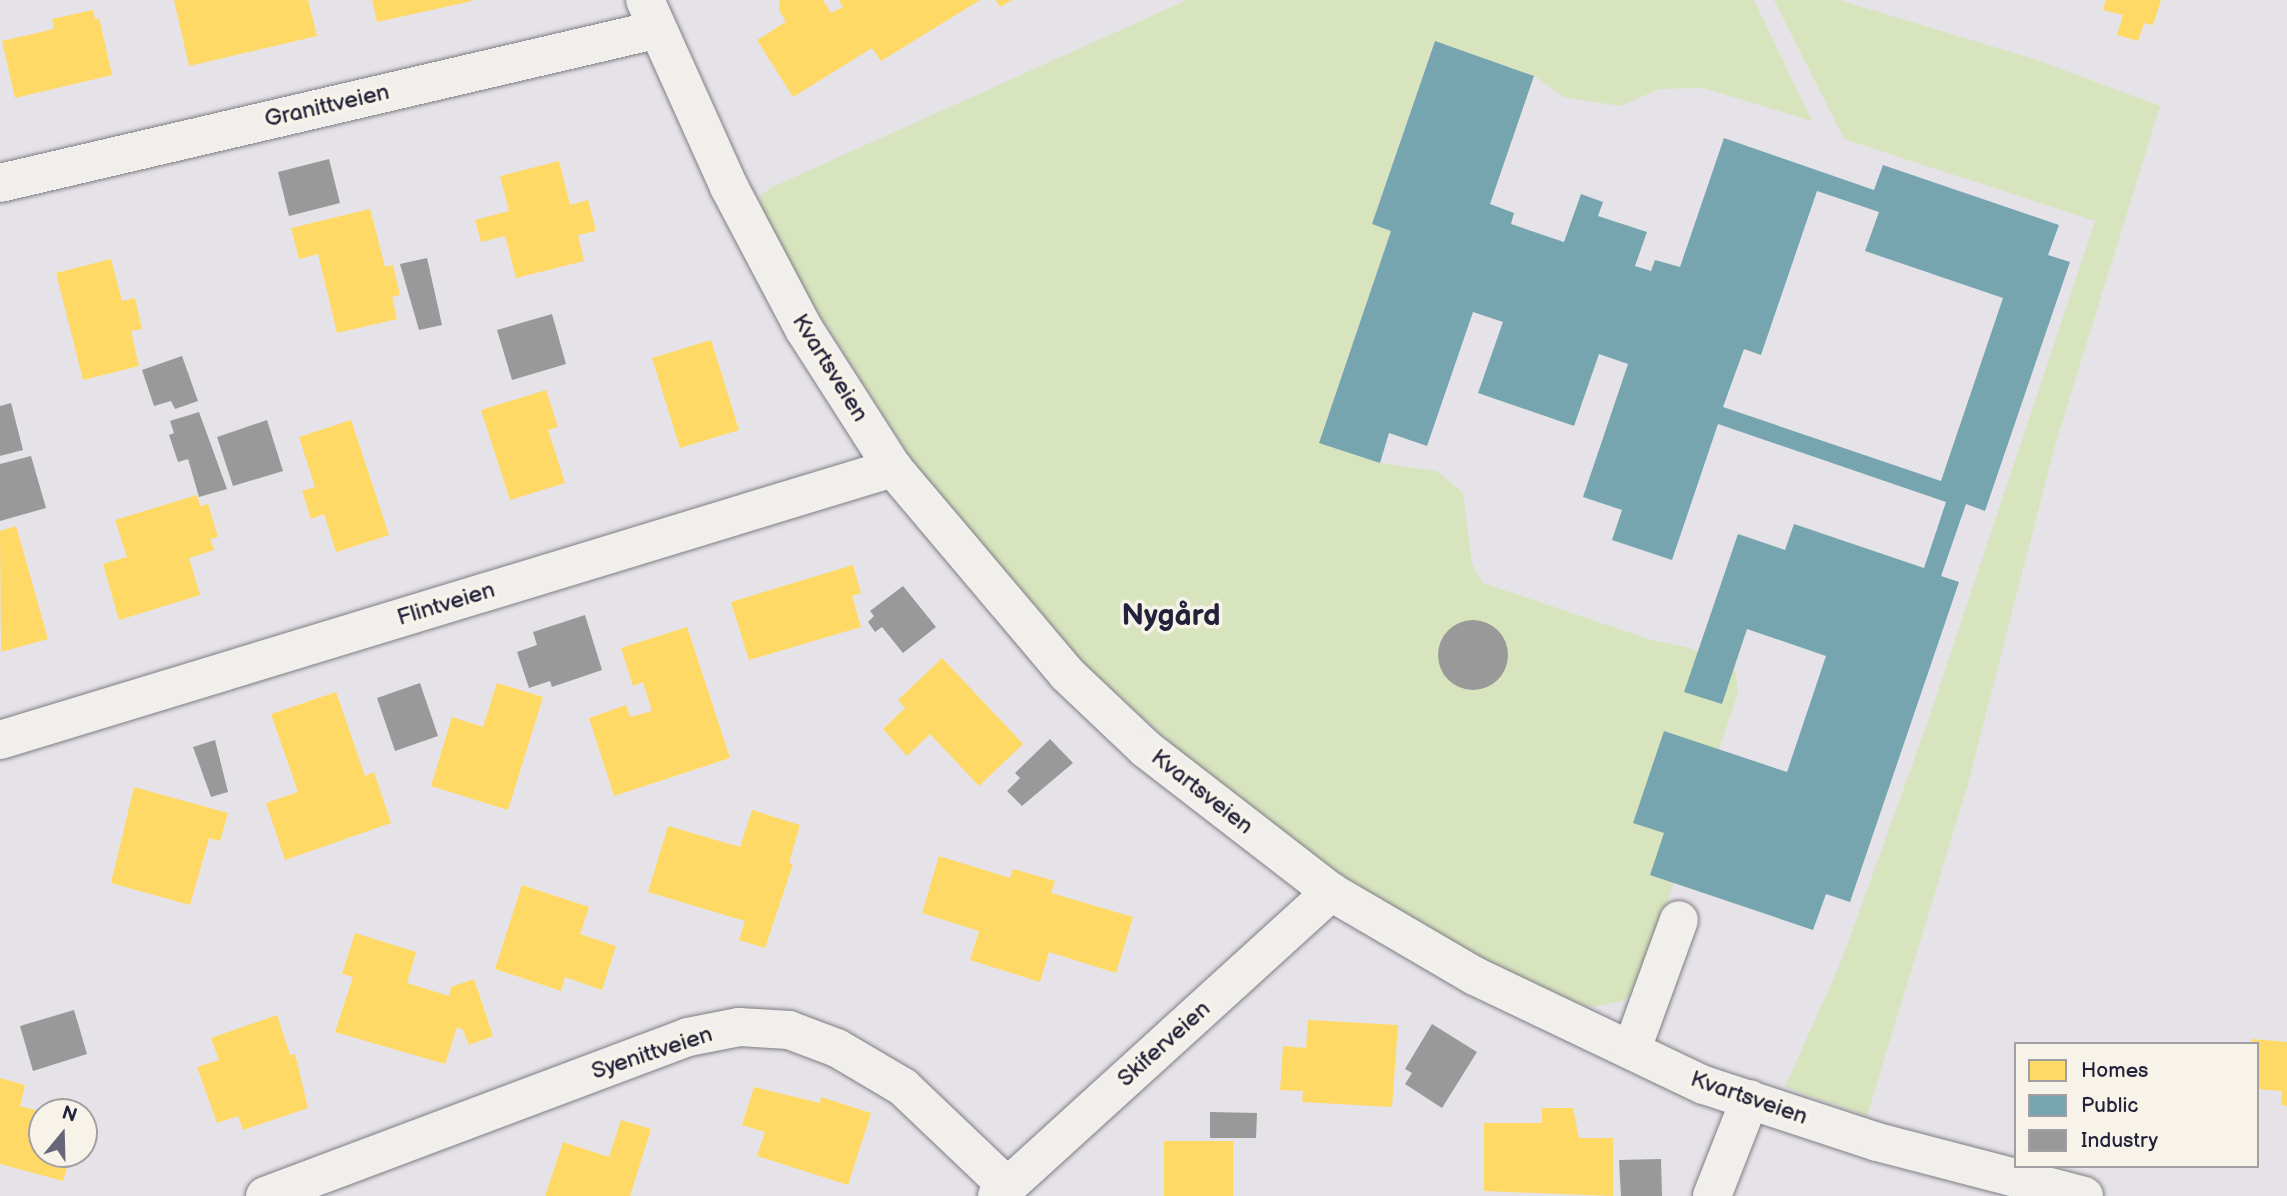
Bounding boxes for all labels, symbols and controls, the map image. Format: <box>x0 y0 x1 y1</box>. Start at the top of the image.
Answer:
street label: Granittveien <box>262 78 392 134</box>
street label: Kvartsveien <box>786 309 874 427</box>
street label: Flintveien <box>394 576 498 632</box>
district label: Nygård <box>1122 598 1220 634</box>
street label: Kvartsveien <box>1146 744 1258 840</box>
street label: Skiferveien <box>1112 995 1216 1093</box>
street label: Syenittveien <box>588 1020 716 1086</box>
legend <box>2014 1042 2259 1168</box>
text: Homes <box>2081 1058 2149 1083</box>
street label: Kvartsveien <box>1687 1065 1811 1131</box>
text: Public <box>2081 1093 2139 1118</box>
north arrow <box>28 1098 98 1168</box>
text: N <box>59 1101 80 1128</box>
text: Industry <box>2081 1128 2158 1153</box>

